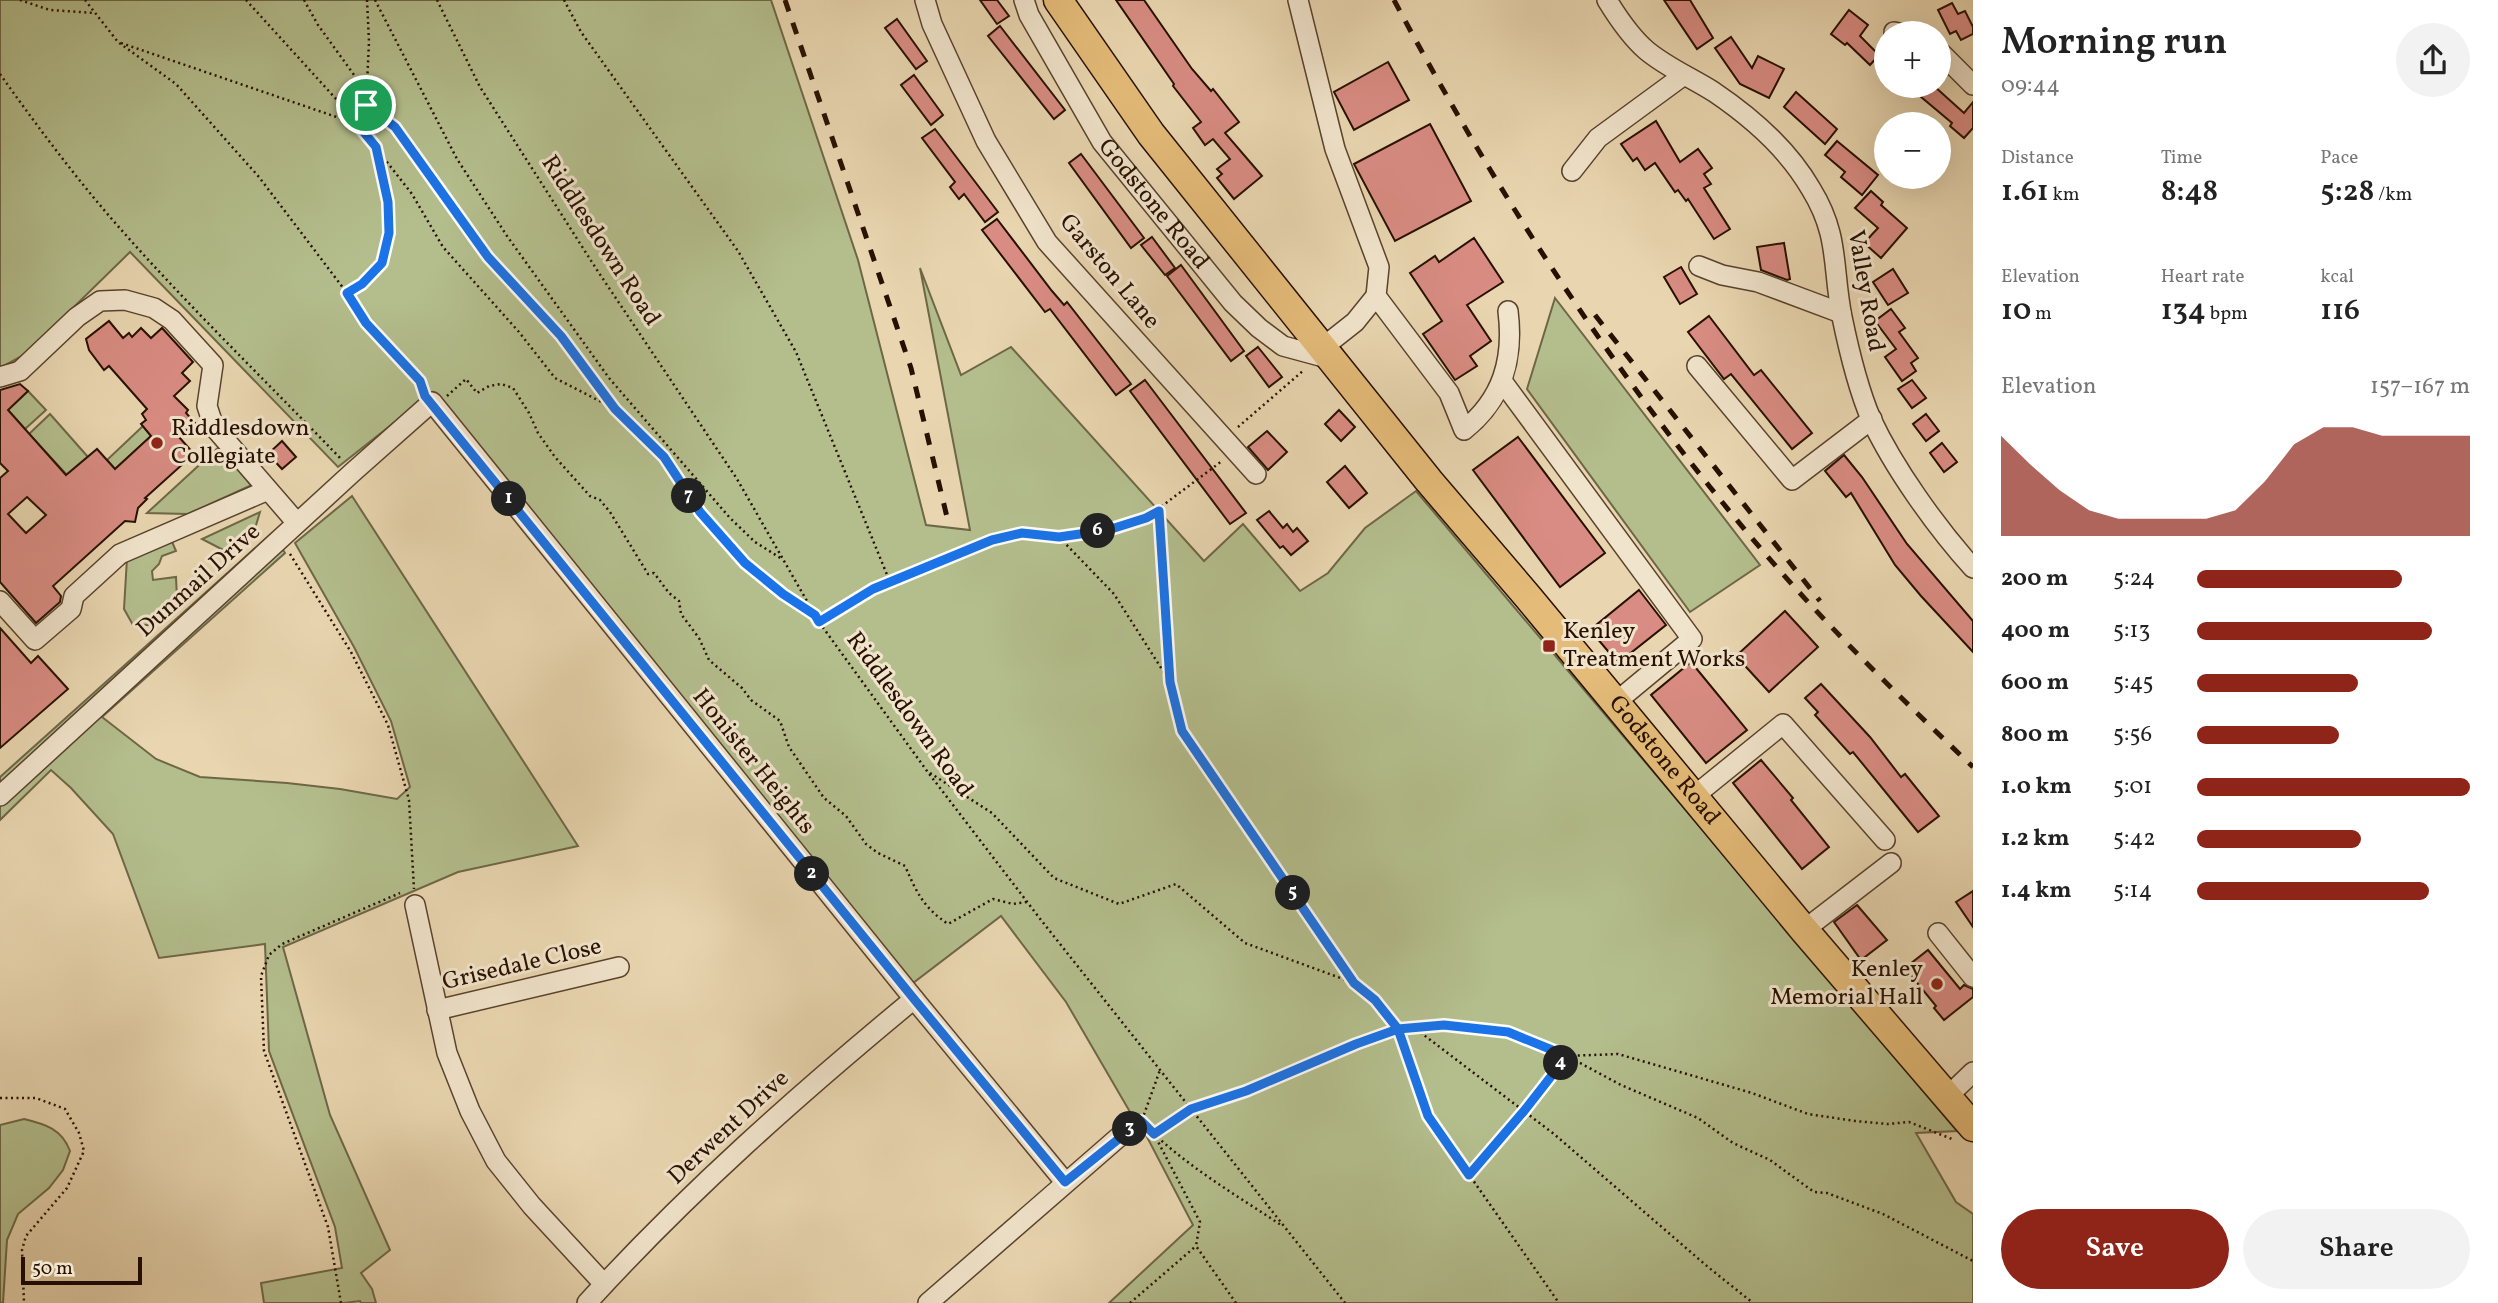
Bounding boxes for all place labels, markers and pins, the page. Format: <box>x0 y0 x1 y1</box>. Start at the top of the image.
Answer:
pin <box>336 75 396 135</box>
place label: Riddlesdown Collegiate <box>171 412 310 474</box>
marker: Riddlesdown Collegiate <box>149 435 165 451</box>
pin: 7 <box>672 478 706 514</box>
pin: 1 <box>491 482 526 516</box>
pin: 6 <box>1080 514 1116 548</box>
place label: Kenley Treatment Works <box>1563 615 1745 677</box>
marker: Kenley Treatment Works <box>1541 638 1557 654</box>
pin: 2 <box>794 856 830 892</box>
pin: 5 <box>1276 876 1310 910</box>
place label: Kenley Memorial Hall <box>1770 953 1923 1015</box>
marker: Kenley Memorial Hall <box>1929 976 1945 992</box>
pin: 4 <box>1544 1046 1578 1080</box>
pin: 3 <box>1112 1112 1148 1146</box>

